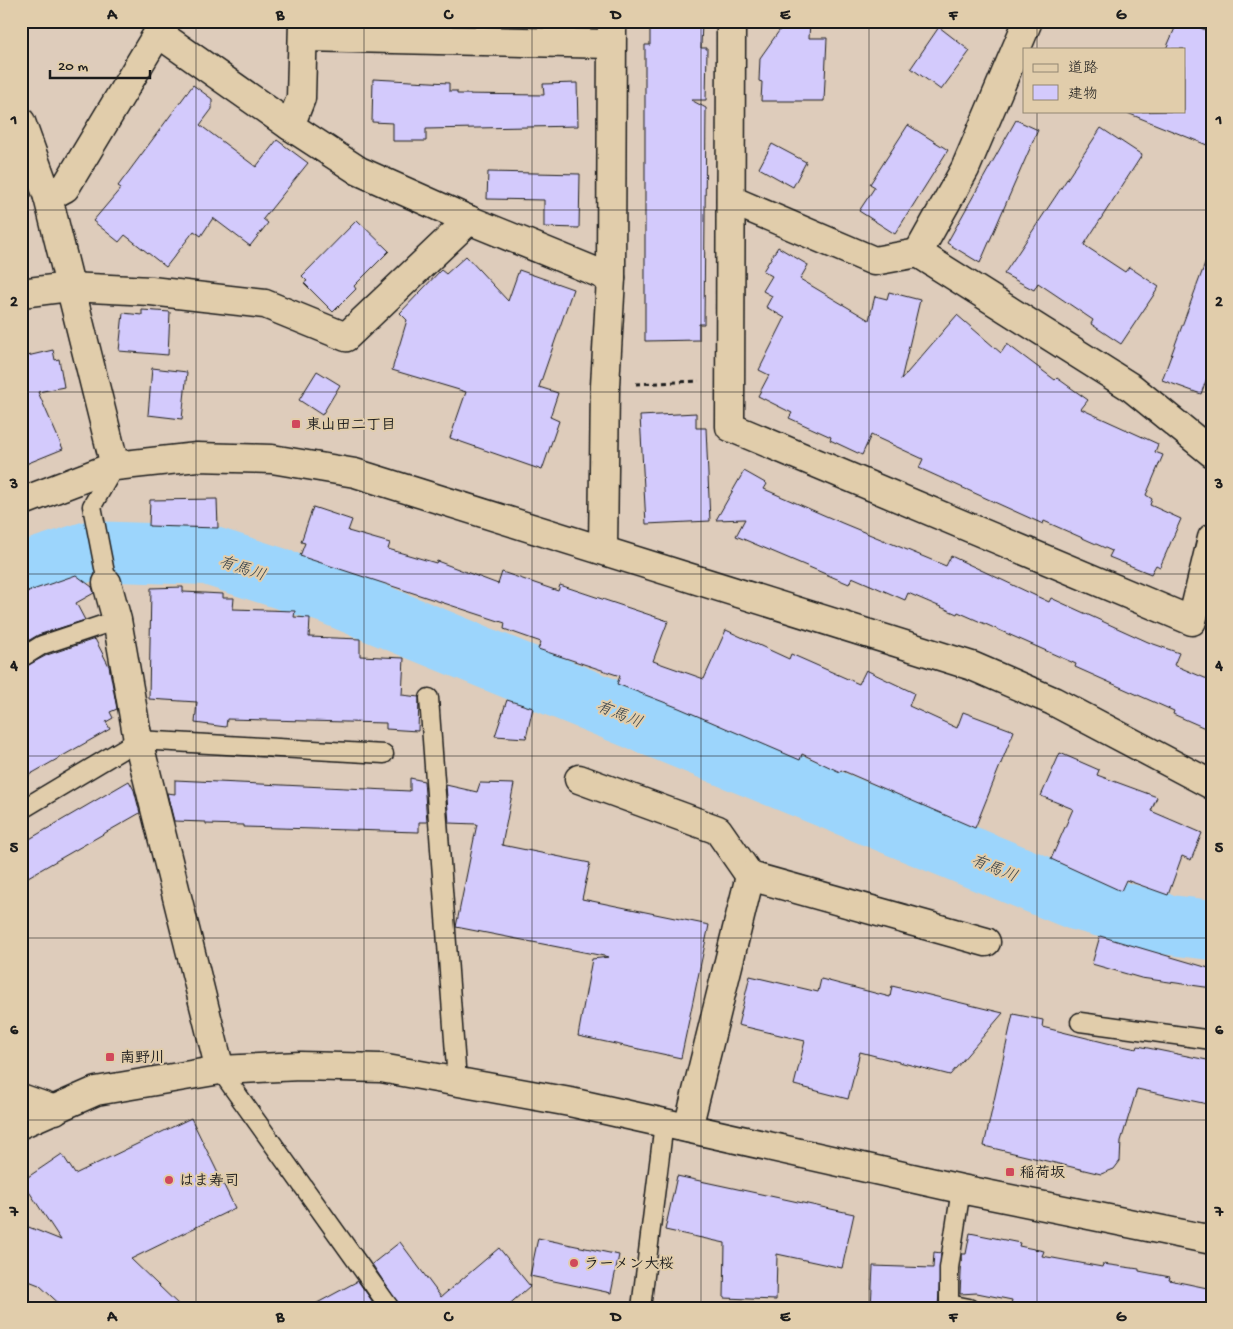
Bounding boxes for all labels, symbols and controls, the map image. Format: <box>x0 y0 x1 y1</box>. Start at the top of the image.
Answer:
text: A <box>106 7 118 26</box>
text: B <box>275 7 285 26</box>
text: C <box>443 7 454 26</box>
text: D <box>609 7 622 26</box>
text: E <box>780 7 791 26</box>
text: F <box>948 7 959 26</box>
text: G <box>1116 7 1127 26</box>
scale bar <box>50 48 150 80</box>
legend <box>1023 48 1186 112</box>
text: 20 m <box>58 58 88 76</box>
text: 道路 <box>1068 60 1098 78</box>
text: 建物 <box>1068 86 1098 104</box>
text: 1 <box>10 112 17 131</box>
text: 1 <box>1215 112 1222 131</box>
text: 2 <box>10 294 18 313</box>
text: 2 <box>1215 294 1223 313</box>
place label: 東山田二丁目 <box>306 416 396 435</box>
marker: 東山田二丁目 <box>290 418 302 430</box>
text: 3 <box>9 476 18 495</box>
text: 3 <box>1214 476 1223 495</box>
water label: 有馬川 <box>216 552 268 587</box>
text: 4 <box>9 658 18 677</box>
text: 4 <box>1214 658 1223 677</box>
water label: 有馬川 <box>593 697 645 734</box>
text: 5 <box>10 840 19 859</box>
text: 5 <box>1215 840 1224 859</box>
water label: 有馬川 <box>968 851 1020 888</box>
text: 6 <box>10 1022 19 1041</box>
text: 6 <box>1215 1022 1224 1041</box>
place label: 南野川 <box>120 1049 165 1068</box>
marker: 南野川 <box>104 1051 116 1063</box>
place label: 稲荷坂 <box>1020 1164 1065 1183</box>
marker: 稲荷坂 <box>1004 1166 1016 1178</box>
place label: はま寿司 <box>179 1172 239 1191</box>
marker: はま寿司 <box>163 1174 175 1186</box>
text: 7 <box>9 1204 19 1223</box>
text: 7 <box>1214 1204 1224 1223</box>
place label: ラーメン大桜 <box>584 1256 674 1274</box>
marker: ラーメン大桜 <box>568 1257 580 1269</box>
text: A <box>106 1309 118 1328</box>
text: B <box>275 1309 285 1328</box>
text: C <box>443 1309 454 1328</box>
text: D <box>609 1309 622 1328</box>
text: E <box>780 1309 791 1328</box>
text: F <box>948 1309 959 1328</box>
text: G <box>1116 1309 1127 1328</box>

